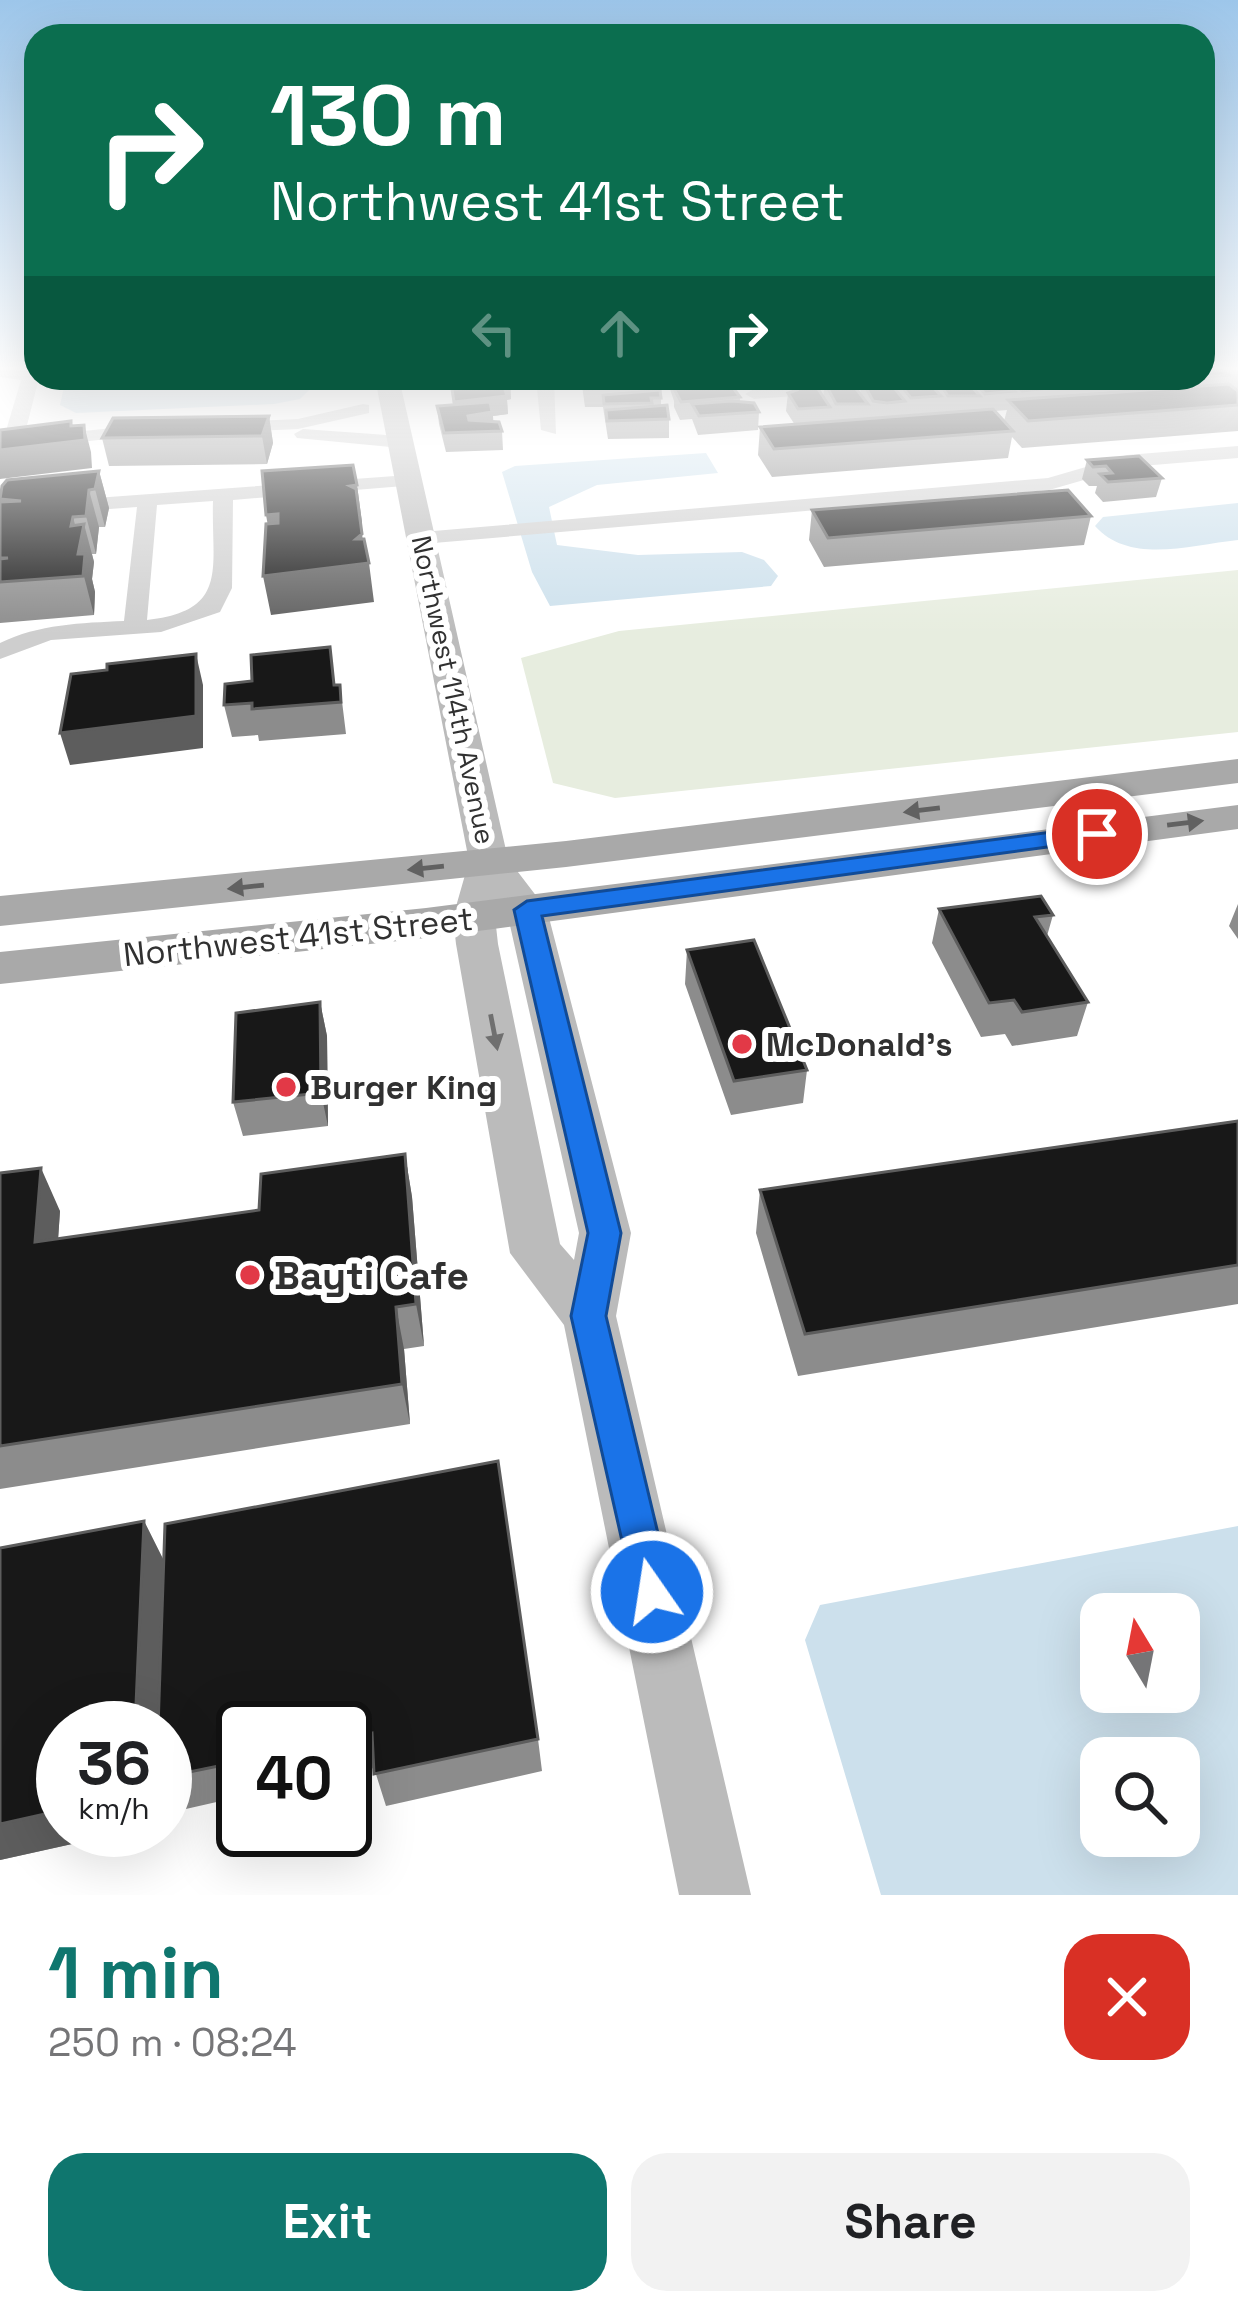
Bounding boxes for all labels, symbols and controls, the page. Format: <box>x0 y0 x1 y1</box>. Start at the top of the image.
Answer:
text: 130 m <box>270 62 507 170</box>
icon: right <box>72 72 228 228</box>
text: Northwest 41st Street <box>270 167 845 236</box>
icon: left <box>461 300 527 366</box>
icon: ahead <box>587 300 653 366</box>
icon: right <box>713 300 779 366</box>
street label: Northwest 114th Avenue <box>404 532 503 847</box>
pin <box>1046 783 1148 885</box>
one-way arrow <box>903 801 940 820</box>
icon: arrive <box>1064 801 1130 867</box>
one-way arrow <box>1167 814 1204 833</box>
one-way arrow <box>407 858 444 877</box>
one-way arrow <box>227 877 264 896</box>
street label: Northwest 41st Street <box>121 898 475 976</box>
one-way arrow <box>484 1014 503 1051</box>
place label: McDonald's <box>766 1024 953 1066</box>
marker: McDonald's <box>729 1031 755 1057</box>
place label: Burger King <box>310 1067 497 1109</box>
marker: Burger King <box>273 1074 299 1100</box>
place label: Bayti Cafe <box>274 1251 469 1300</box>
marker: Bayti Cafe <box>237 1262 263 1288</box>
position arrow <box>589 1529 715 1655</box>
north arrow <box>1080 1593 1200 1713</box>
map controls <box>1080 1593 1200 1857</box>
speed limit sign: 40 <box>216 1701 372 1857</box>
text: 36 <box>77 1725 151 1802</box>
button: search <box>1080 1737 1200 1857</box>
text: km/h <box>78 1789 150 1828</box>
text: 1 min <box>48 1927 224 2019</box>
button: close <box>1064 1934 1190 2060</box>
text: 250 m · 08:24 <box>48 2018 297 2067</box>
button: Exit <box>48 2153 607 2291</box>
button: Share <box>631 2153 1190 2291</box>

